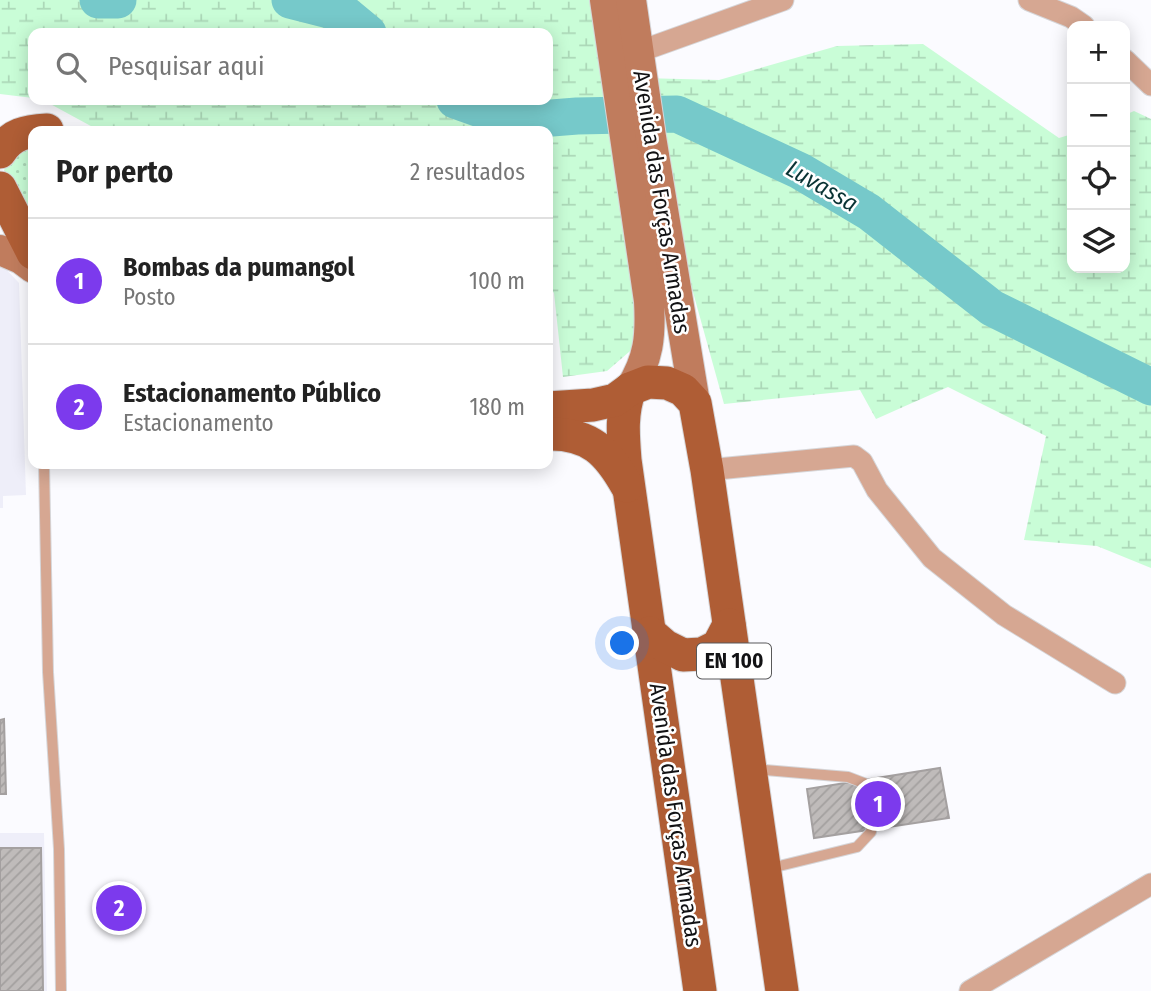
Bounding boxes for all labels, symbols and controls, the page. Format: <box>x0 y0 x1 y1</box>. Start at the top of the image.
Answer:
map controls <box>1067 21 1130 273</box>
button: + <box>1067 21 1130 84</box>
search box <box>28 28 553 105</box>
icon: search <box>52 48 90 86</box>
text: Pesquisar aqui <box>108 51 265 82</box>
street label: Avenida das Forças Armadas <box>627 68 697 336</box>
button: − <box>1067 84 1130 147</box>
button: locate <box>1067 147 1130 210</box>
text: Por perto <box>56 154 173 190</box>
water label: Luvassa <box>781 154 863 218</box>
text: 2 resultados <box>410 158 525 186</box>
button: layers <box>1067 210 1130 273</box>
text: Bombas da pumangol <box>123 252 355 283</box>
text: 1 <box>74 267 84 295</box>
text: 100 m <box>469 267 525 295</box>
text: Posto <box>123 283 176 311</box>
text: Estacionamento Público <box>123 378 381 409</box>
text: 2 <box>74 393 84 421</box>
text: 180 m <box>469 393 525 421</box>
text: Estacionamento <box>123 409 274 437</box>
your location <box>605 626 639 660</box>
road number: EN 100 <box>697 644 771 678</box>
street label: Avenida das Forças Armadas <box>644 681 708 949</box>
pin: 1 <box>855 778 901 830</box>
pin: 2 <box>96 882 142 934</box>

